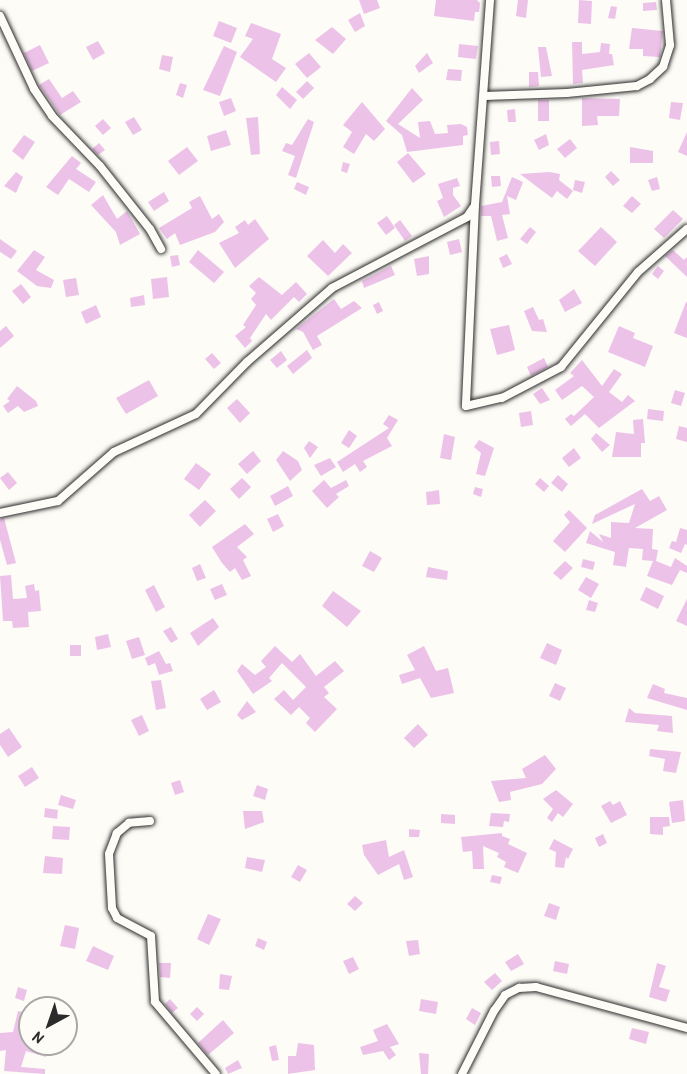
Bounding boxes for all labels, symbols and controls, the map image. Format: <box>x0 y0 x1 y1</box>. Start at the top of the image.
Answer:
north arrow <box>18 996 78 1056</box>
text: N <box>27 1027 48 1049</box>

